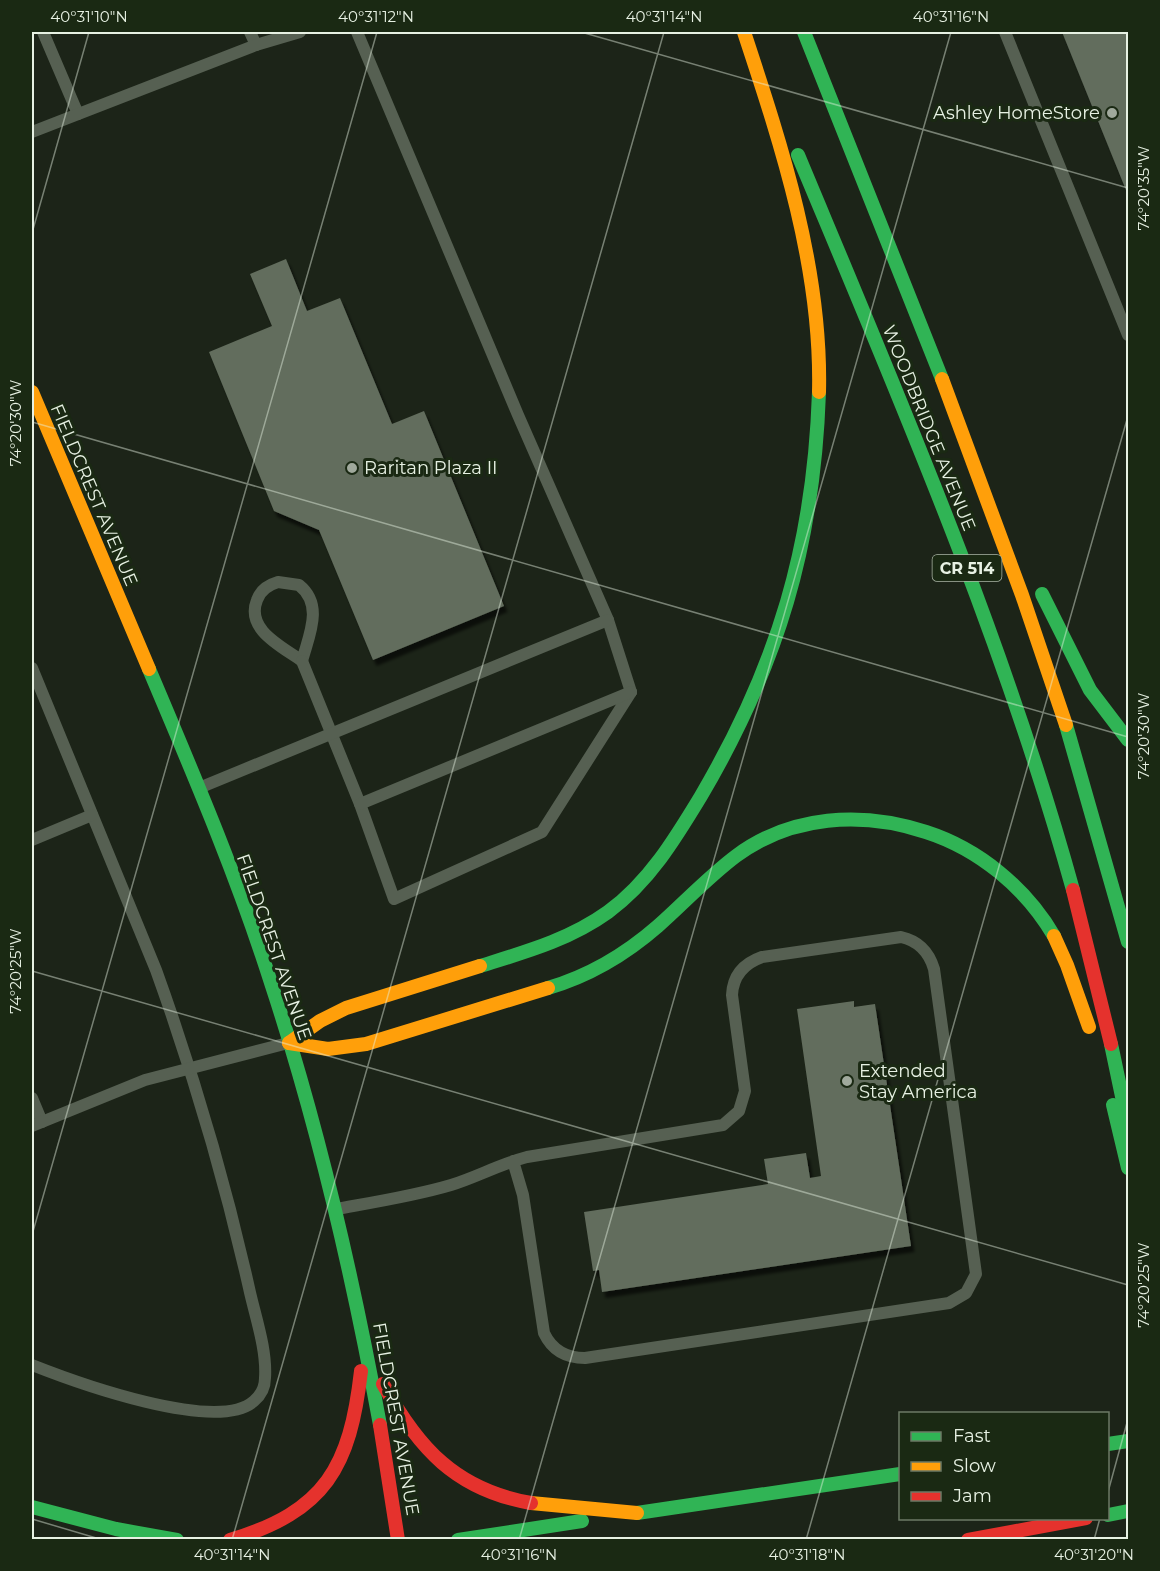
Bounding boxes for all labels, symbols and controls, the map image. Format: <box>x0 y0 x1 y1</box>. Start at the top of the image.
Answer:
text: 40°31'10"N <box>50 7 128 26</box>
text: 40°31'12"N <box>338 7 414 26</box>
text: 40°31'14"N <box>626 7 702 26</box>
text: 40°31'16"N <box>913 7 989 26</box>
place label: Ashley HomeStore <box>933 102 1100 124</box>
marker: Ashley HomeStore <box>1105 106 1119 120</box>
text: 74°20'35"W <box>1134 145 1153 230</box>
street label: WOODBRIDGE AVENUE <box>878 322 980 534</box>
text: 74°20'30"W <box>6 379 25 466</box>
street label: FIELDCREST AVENUE <box>46 401 142 589</box>
place label: Raritan Plaza II <box>364 457 498 479</box>
marker: Raritan Plaza II <box>345 461 359 475</box>
road number: CR 514 <box>932 555 1002 581</box>
text: 74°20'30"W <box>1134 692 1153 779</box>
street label: FIELDCREST AVENUE <box>232 851 316 1043</box>
text: 74°20'25"W <box>6 928 25 1014</box>
place label: Extended Stay America <box>859 1060 977 1103</box>
marker: Extended Stay America <box>840 1074 854 1088</box>
text: 74°20'25"W <box>1134 1242 1153 1328</box>
street label: FIELDCREST AVENUE <box>368 1321 424 1517</box>
legend <box>899 1412 1109 1520</box>
text: Fast <box>953 1425 991 1447</box>
text: Slow <box>953 1455 996 1477</box>
text: Jam <box>952 1485 992 1507</box>
text: 40°31'14"N <box>194 1545 270 1564</box>
text: 40°31'16"N <box>481 1545 557 1564</box>
text: 40°31'18"N <box>769 1545 845 1564</box>
text: 40°31'20"N <box>1054 1545 1134 1564</box>

